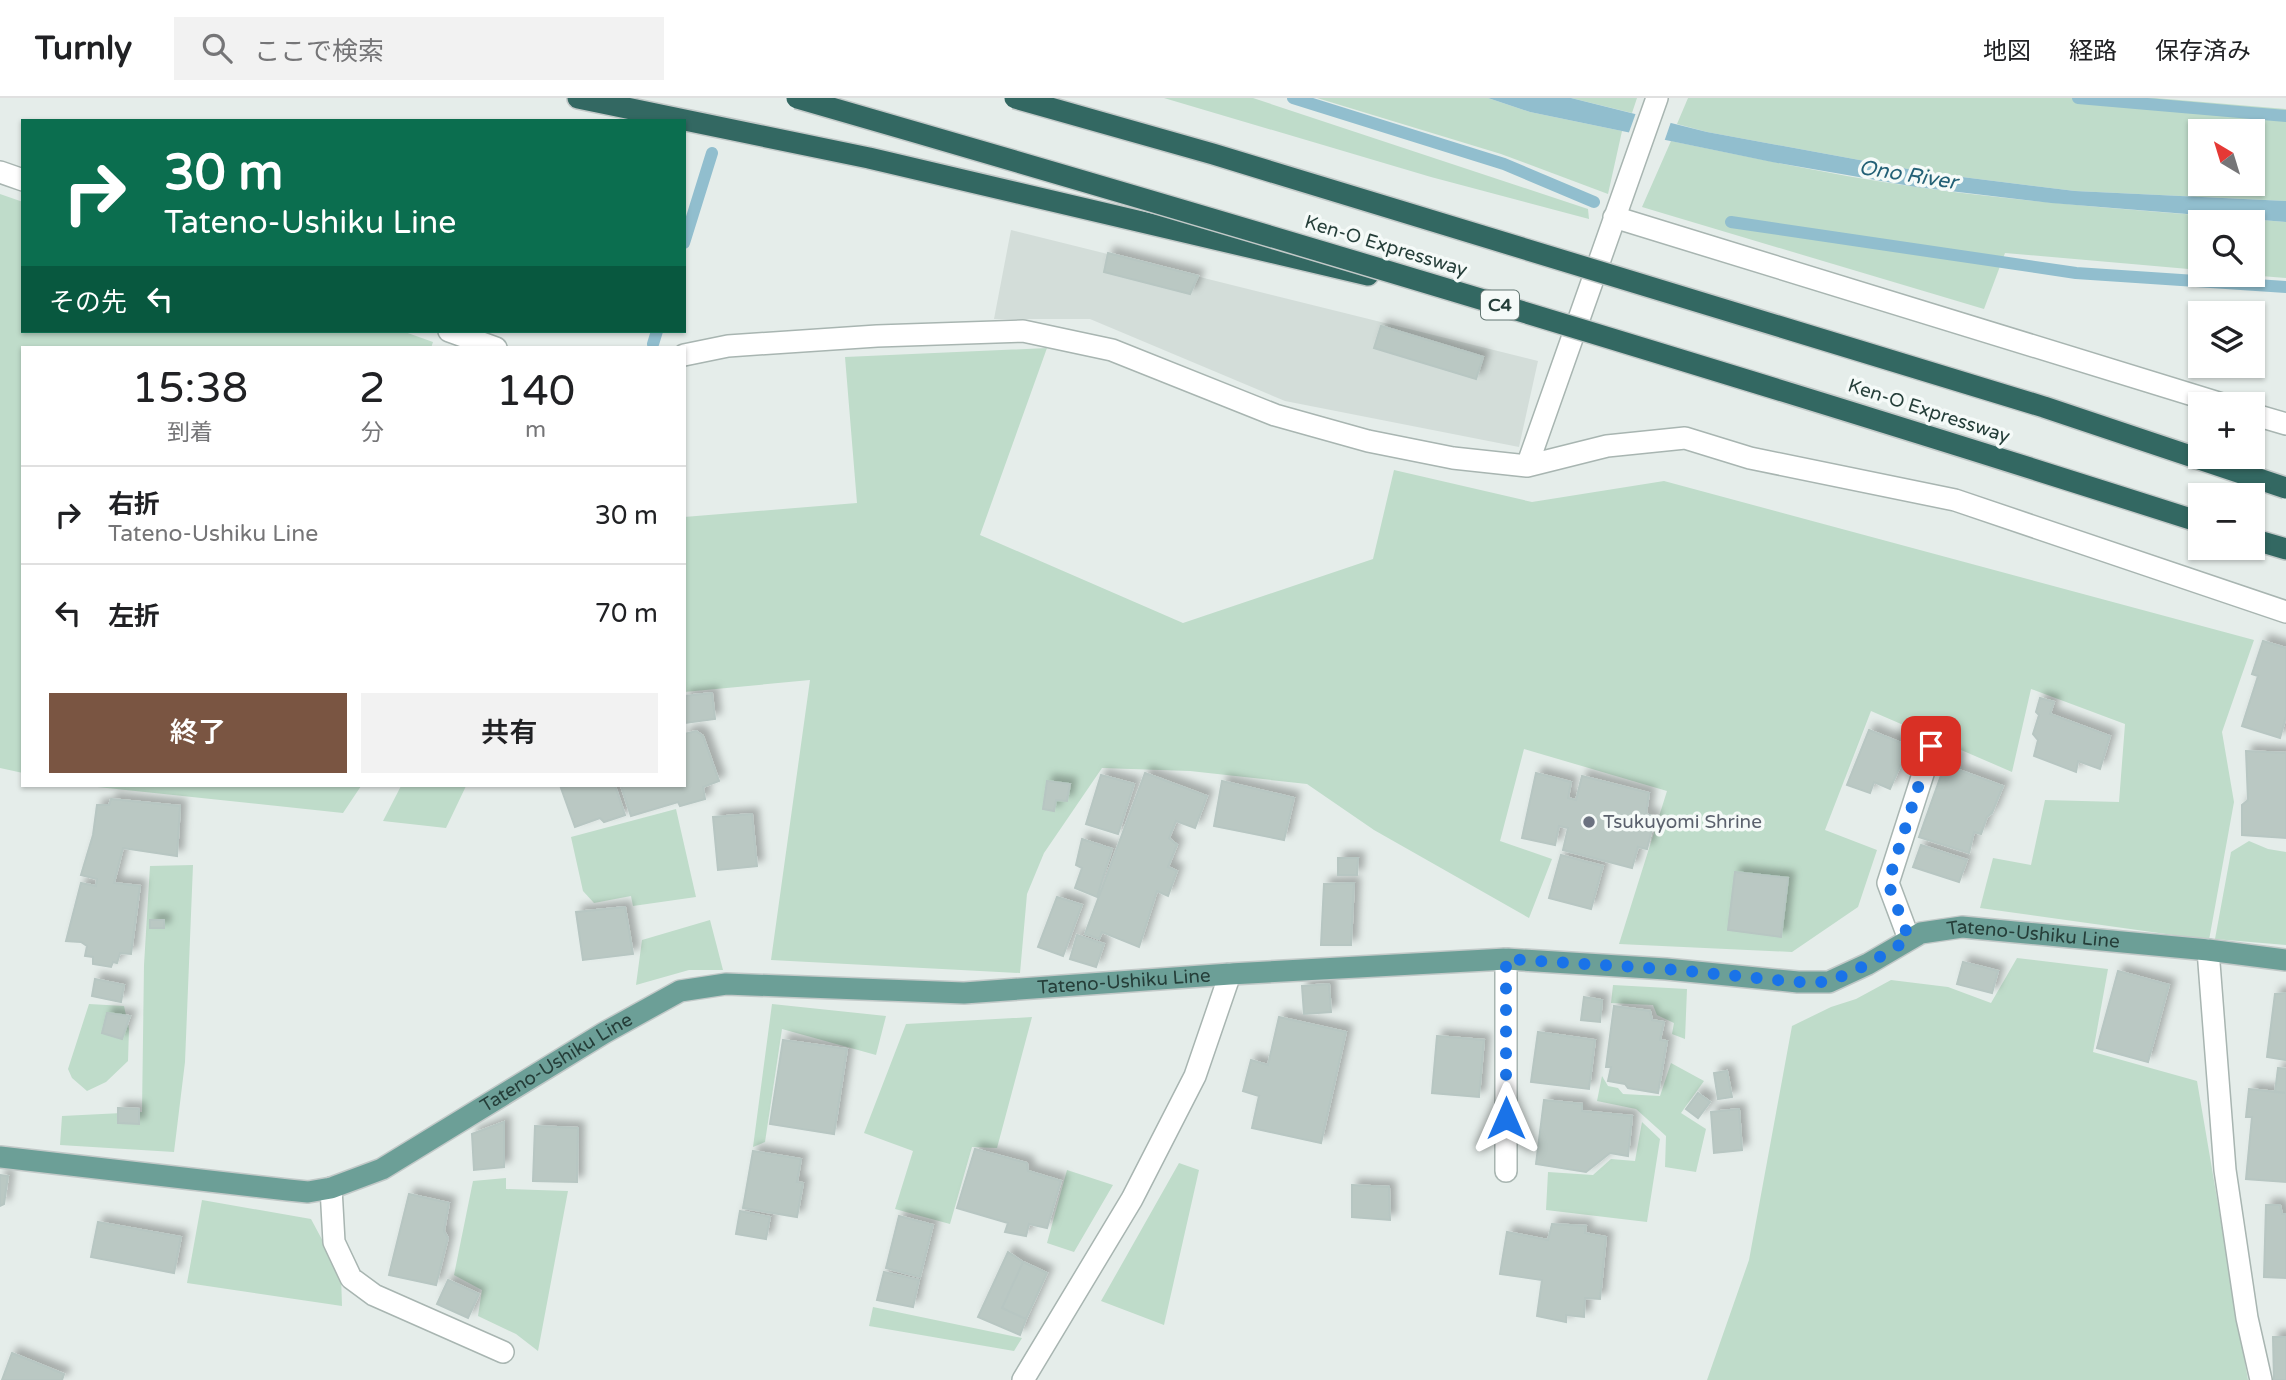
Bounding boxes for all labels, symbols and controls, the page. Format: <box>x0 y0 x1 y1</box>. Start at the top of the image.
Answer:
search box <box>174 17 664 80</box>
text: Turnly <box>35 29 132 68</box>
icon: search <box>198 29 236 67</box>
text: ここで検索 <box>254 36 384 67</box>
text: 地図 <box>1983 37 2031 66</box>
text: 経路 <box>2069 37 2117 66</box>
text: 保存済み <box>2155 37 2251 66</box>
north arrow <box>2188 119 2264 196</box>
map controls <box>2188 119 2265 560</box>
text: 30 m <box>164 144 283 203</box>
icon: right <box>49 147 140 238</box>
water label: Ono River <box>1857 155 1962 196</box>
text: Tateno-Ushiku Line <box>164 204 456 242</box>
button: search <box>2188 210 2265 287</box>
street label: Ken-O Expressway <box>1302 211 1470 281</box>
icon: left <box>141 280 179 318</box>
text: その先 <box>49 287 127 318</box>
road number: C4 <box>1481 290 1519 320</box>
button: layers <box>2188 301 2265 378</box>
text: 15:38 <box>132 363 248 414</box>
text: 2 <box>359 363 385 414</box>
text: 140 <box>496 366 575 417</box>
street label: Ken-O Expressway <box>1845 374 2013 448</box>
button: + <box>2188 392 2265 469</box>
text: m <box>525 416 546 444</box>
text: 到着 <box>167 419 213 447</box>
text: 分 <box>361 419 384 447</box>
button: − <box>2188 483 2265 560</box>
text: 右折 <box>108 489 160 520</box>
icon: right <box>49 496 87 534</box>
text: 30 m <box>595 500 658 531</box>
text: Tateno-Ushiku Line <box>108 520 318 548</box>
icon: left <box>49 594 87 632</box>
text: 70 m <box>595 598 658 629</box>
text: 左折 <box>108 601 160 632</box>
button: 終了 <box>49 693 347 773</box>
button: 共有 <box>361 693 658 773</box>
pin <box>1901 716 1961 776</box>
icon: arrive <box>1912 727 1950 765</box>
place label: Tsukuyomi Shrine <box>1603 811 1762 833</box>
marker: Tsukuyomi Shrine <box>1581 814 1597 830</box>
street label: Tateno-Ushiku Line <box>1945 915 2121 953</box>
street label: Tateno-Ushiku Line <box>1036 964 1211 999</box>
street label: Tateno-Ushiku Line <box>476 1008 636 1117</box>
position arrow <box>1469 1081 1543 1155</box>

